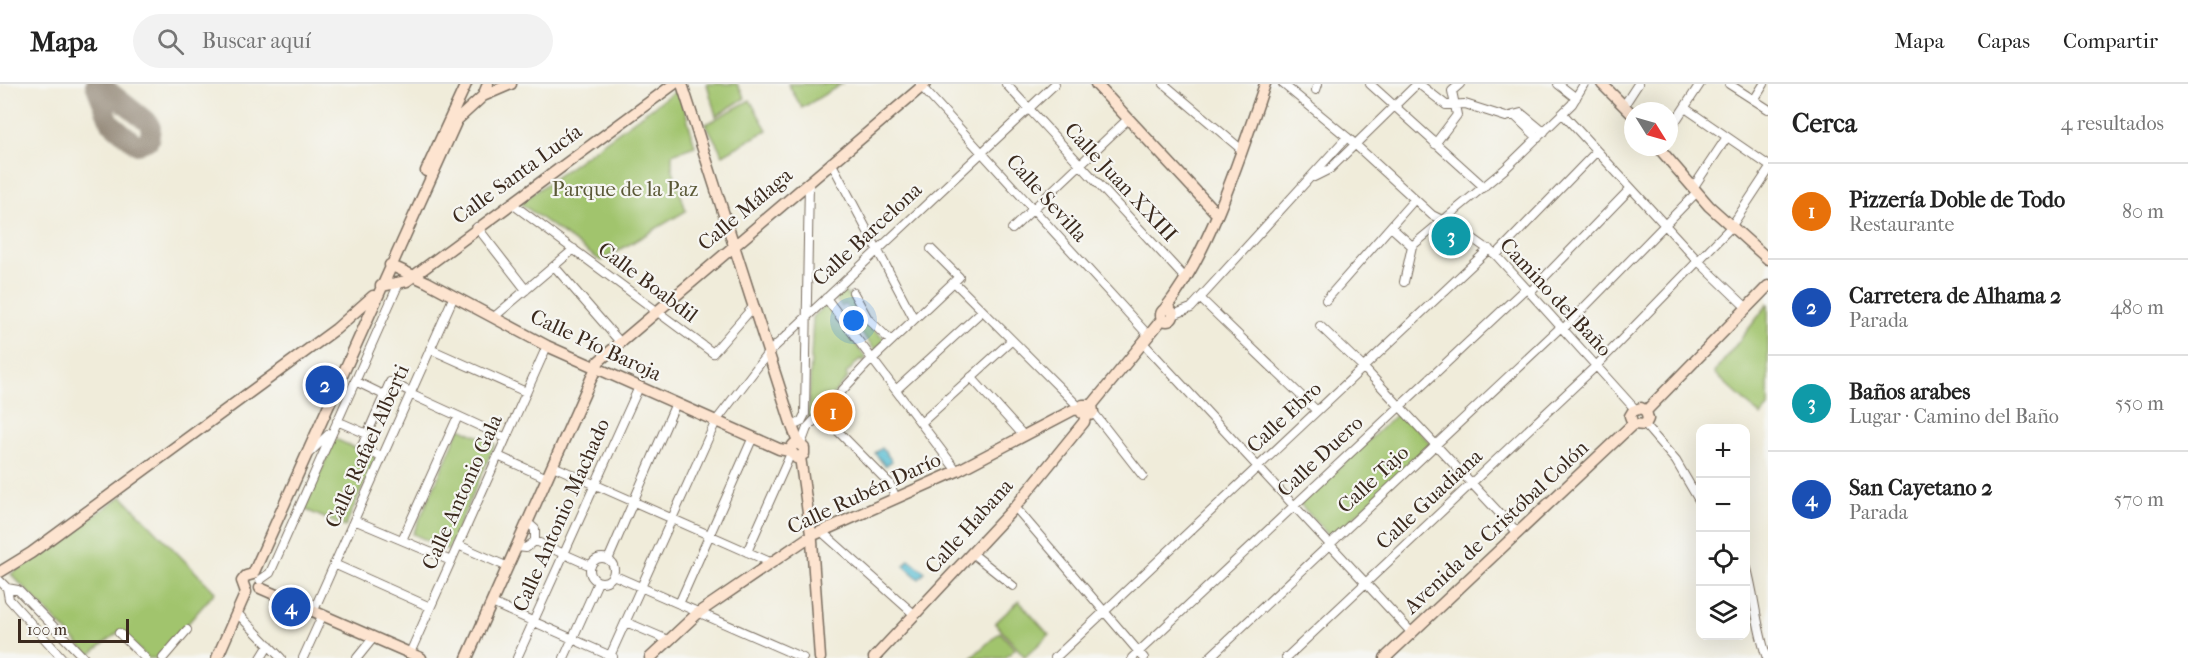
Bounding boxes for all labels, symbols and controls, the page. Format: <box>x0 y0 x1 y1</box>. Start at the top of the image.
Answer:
search box <box>133 14 553 68</box>
text: Mapa <box>30 25 97 58</box>
icon: search <box>154 25 187 58</box>
text: Buscar aquí <box>202 28 311 54</box>
text: Mapa <box>1894 29 1944 53</box>
text: Capas <box>1977 29 2030 53</box>
text: Compartir <box>2063 29 2158 53</box>
north arrow <box>1624 102 1678 156</box>
text: Cerca <box>1792 108 1857 139</box>
text: 4 resultados <box>2061 112 2164 135</box>
street label: Calle Juan XXIII <box>1060 118 1182 246</box>
street label: Calle Santa Lucía <box>448 119 587 229</box>
street label: Calle Sevilla <box>1002 149 1093 247</box>
street label: Calle Málaga <box>693 162 797 255</box>
park label: Parque de la Paz <box>552 177 698 201</box>
street label: Calle Barcelona <box>808 177 927 291</box>
text: Pizzería Doble de Todo <box>1849 187 2065 213</box>
text: 1 <box>1808 200 1815 223</box>
text: 80 m <box>2122 200 2164 223</box>
text: Restaurante <box>1849 213 1954 236</box>
pin: 3 <box>1432 214 1470 258</box>
street label: Camino del Baño <box>1495 233 1617 361</box>
street label: Calle Boabdil <box>593 237 703 327</box>
text: Carretera de Alhama 2 <box>1849 283 2061 309</box>
text: 2 <box>1806 296 1817 319</box>
text: 480 m <box>2110 296 2164 319</box>
street label: Calle Pío Baroja <box>527 304 666 386</box>
your location <box>839 306 868 335</box>
text: Parada <box>1849 309 1908 332</box>
street label: Calle Rafael Alberti <box>320 361 414 531</box>
pin: 2 <box>306 362 344 408</box>
street label: Calle Ebro <box>1242 376 1326 458</box>
text: Baños arabes <box>1849 379 1970 405</box>
pin: 1 <box>814 390 852 434</box>
text: 3 <box>1807 392 1816 415</box>
text: 550 m <box>2115 392 2164 415</box>
text: Lugar · Camino del Baño <box>1849 405 2059 428</box>
street label: Calle Antonio Gala <box>417 410 507 573</box>
street label: Calle Duero <box>1272 410 1368 502</box>
street label: Calle Antonio Machado <box>508 415 614 615</box>
map controls <box>1696 424 1750 640</box>
button: + <box>1696 424 1750 478</box>
street label: Avenida de Cristóbal Colón <box>1398 435 1593 619</box>
street label: Calle Tajo <box>1333 440 1413 518</box>
street label: Calle Guadiana <box>1371 444 1487 554</box>
street label: Calle Rubén Darío <box>784 447 944 539</box>
street label: Calle Habana <box>920 473 1018 578</box>
text: San Cayetano 2 <box>1849 475 1993 501</box>
button: − <box>1696 478 1750 532</box>
text: 4 <box>1806 488 1817 511</box>
text: 570 m <box>2114 488 2164 511</box>
text: Parada <box>1849 501 1908 524</box>
button: locate <box>1696 532 1750 586</box>
pin: 4 <box>272 584 310 630</box>
button: layers <box>1696 586 1750 640</box>
scale bar <box>18 616 129 644</box>
text: 100 m <box>27 620 67 639</box>

